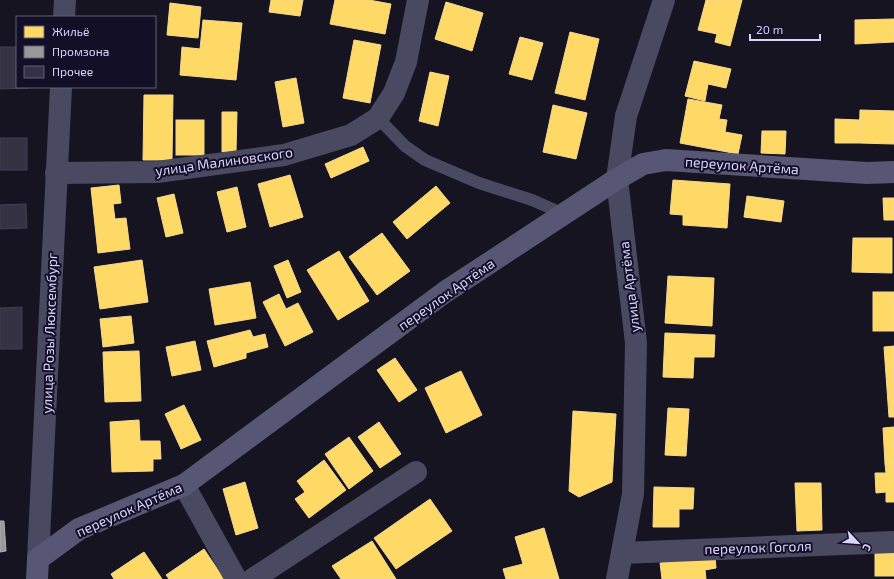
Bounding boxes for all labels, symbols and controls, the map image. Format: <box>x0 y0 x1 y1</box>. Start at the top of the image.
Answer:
legend <box>16 16 156 88</box>
scale bar <box>750 16 820 42</box>
text: 20 m <box>756 22 783 36</box>
text: Жильё <box>52 24 89 38</box>
text: Промзона <box>52 44 109 58</box>
text: Прочее <box>52 64 93 78</box>
street label: улица Малиновского <box>154 143 294 179</box>
street label: переулок Артёма <box>684 153 800 177</box>
street label: улица Артёма <box>615 241 643 333</box>
street label: улица Розы Люксембург <box>38 252 60 414</box>
street label: переулок Артёма <box>394 254 498 334</box>
street label: переулок Артёма <box>73 478 185 540</box>
north arrow <box>838 523 878 563</box>
street label: переулок Гоголя <box>704 537 812 557</box>
text: С <box>860 542 875 554</box>

